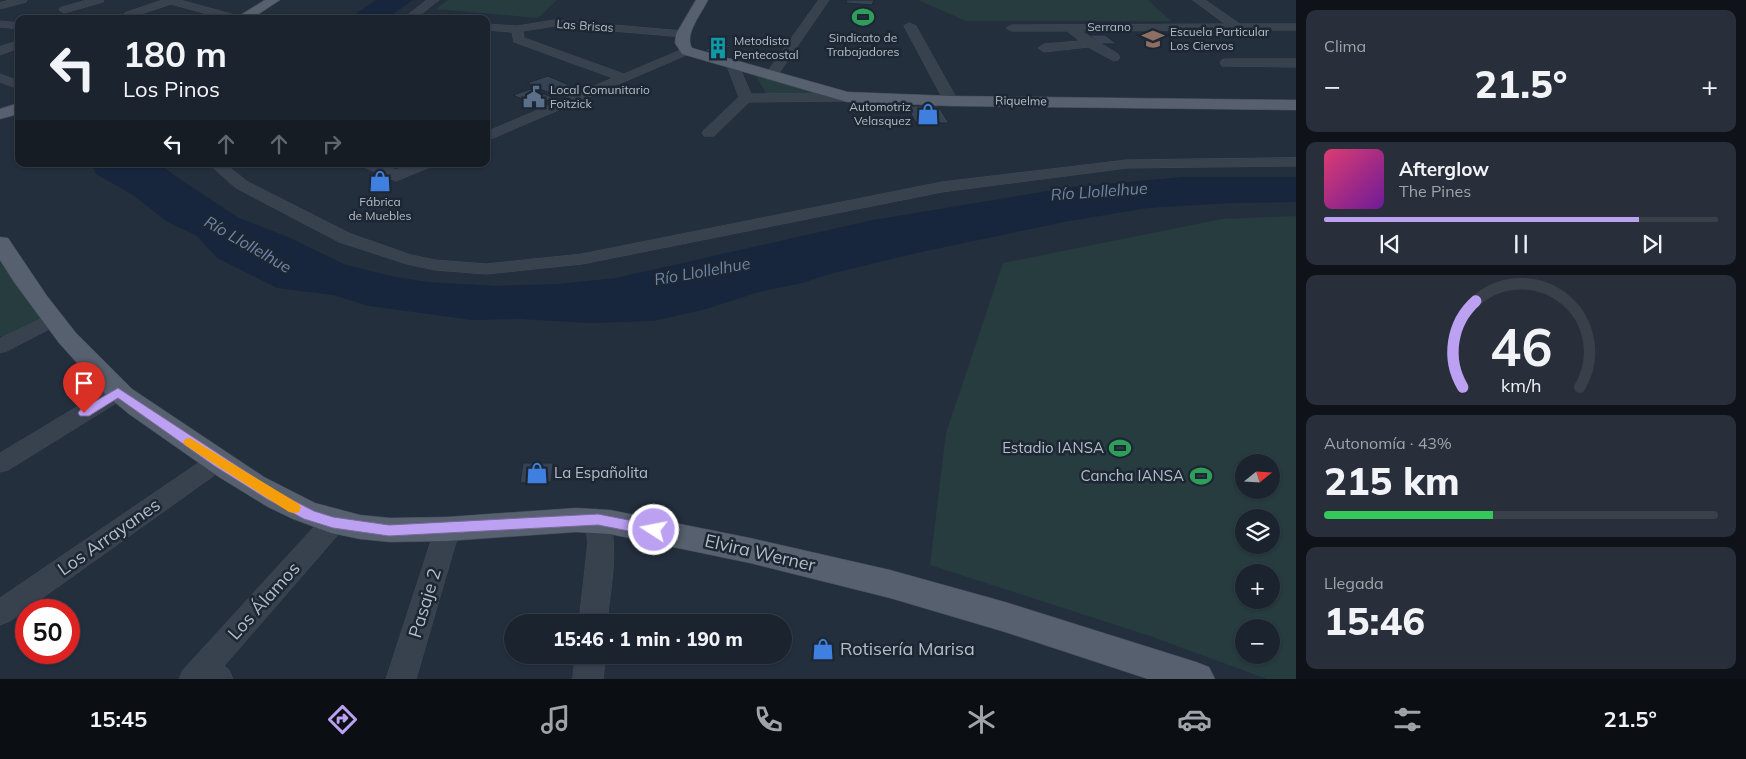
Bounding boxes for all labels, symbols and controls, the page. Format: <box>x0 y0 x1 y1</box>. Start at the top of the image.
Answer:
sports icon: Sindicato de Trabajadores <box>850 4 876 30</box>
street label: Las Brisas <box>556 16 614 35</box>
street label: Serrano <box>1087 19 1131 34</box>
place label: Escuela Particular Los Ciervos <box>1170 24 1270 53</box>
school or university icon: Escuela Particular Los Ciervos <box>1140 26 1166 52</box>
place label: Sindicato de Trabajadores <box>826 30 900 59</box>
text: 180 m <box>123 32 227 76</box>
place label: Metodista Pentecostal <box>734 33 799 62</box>
icon: left <box>40 35 105 100</box>
building icon: Metodista Pentecostal <box>705 35 731 61</box>
text: Clima <box>1324 36 1366 56</box>
text: 21.5° <box>1475 60 1567 108</box>
text: − <box>1324 68 1341 103</box>
text: + <box>1701 68 1718 103</box>
text: Los Pinos <box>123 75 220 103</box>
place label: Local Comunitario Foitzick <box>550 82 650 111</box>
public building icon: Local Comunitario Foitzick <box>521 84 547 110</box>
street label: Riquelme <box>995 93 1047 108</box>
place label: Automotriz Velasquez <box>849 99 911 128</box>
shop icon: Automotriz Velasquez <box>915 101 941 127</box>
icon: left <box>159 130 187 158</box>
icon: ahead <box>212 130 240 158</box>
icon: ahead <box>265 130 293 158</box>
icon: right <box>318 130 346 158</box>
text: Afterglow <box>1399 157 1489 181</box>
shop icon: Fábrica de Muebles <box>367 168 393 194</box>
water label: Río Llollelhue <box>1050 178 1149 204</box>
text: The Pines <box>1399 181 1471 201</box>
place label: Fábrica de Muebles <box>348 194 412 223</box>
water label: Río Llollelhue <box>201 211 295 277</box>
icon: previous <box>1376 230 1404 258</box>
icon: pause <box>1507 230 1535 258</box>
icon: next <box>1638 230 1666 258</box>
water label: Río Llollelhue <box>652 253 752 289</box>
text: 46 <box>1490 314 1552 379</box>
pin <box>63 362 105 413</box>
icon: arrive <box>70 369 98 397</box>
text: km/h <box>1501 374 1541 396</box>
text: Autonomía · 43% <box>1324 433 1452 453</box>
sports icon: Estadio IANSA <box>1107 435 1133 461</box>
place label: Estadio IANSA <box>1002 438 1104 457</box>
north arrow <box>1235 454 1280 499</box>
map controls <box>1235 454 1280 664</box>
text: 215 km <box>1324 457 1460 505</box>
shop icon: La Españolita <box>524 460 550 486</box>
place label: La Españolita <box>554 463 648 482</box>
sports icon: Cancha IANSA <box>1188 463 1214 489</box>
place label: Cancha IANSA <box>1081 466 1184 485</box>
street label: Los Arrayanes <box>53 493 165 580</box>
position arrow <box>627 503 679 555</box>
button: layers <box>1235 509 1280 554</box>
street label: Elvira Werner <box>703 529 818 577</box>
street label: Los Álamos <box>223 557 305 644</box>
button: + <box>1235 564 1280 609</box>
street label: Pasaje 2 <box>403 565 446 640</box>
text: Llegada <box>1324 573 1384 593</box>
text: 15:46 <box>1324 597 1425 645</box>
speed limit sign: 50 <box>15 599 80 664</box>
button: − <box>1235 619 1280 664</box>
text: 15:46 · 1 min · 190 m <box>553 627 743 651</box>
shop icon: Rotisería Marisa <box>810 636 836 662</box>
place label: Rotisería Marisa <box>840 637 975 660</box>
icon: directions <box>325 702 360 737</box>
icon: music <box>538 702 573 737</box>
icon: phone <box>751 702 786 737</box>
icon: climate <box>964 702 999 737</box>
icon: car <box>1177 702 1212 737</box>
icon: filters <box>1390 702 1425 737</box>
text: 15:45 <box>89 705 147 733</box>
text: 21.5° <box>1604 705 1657 733</box>

